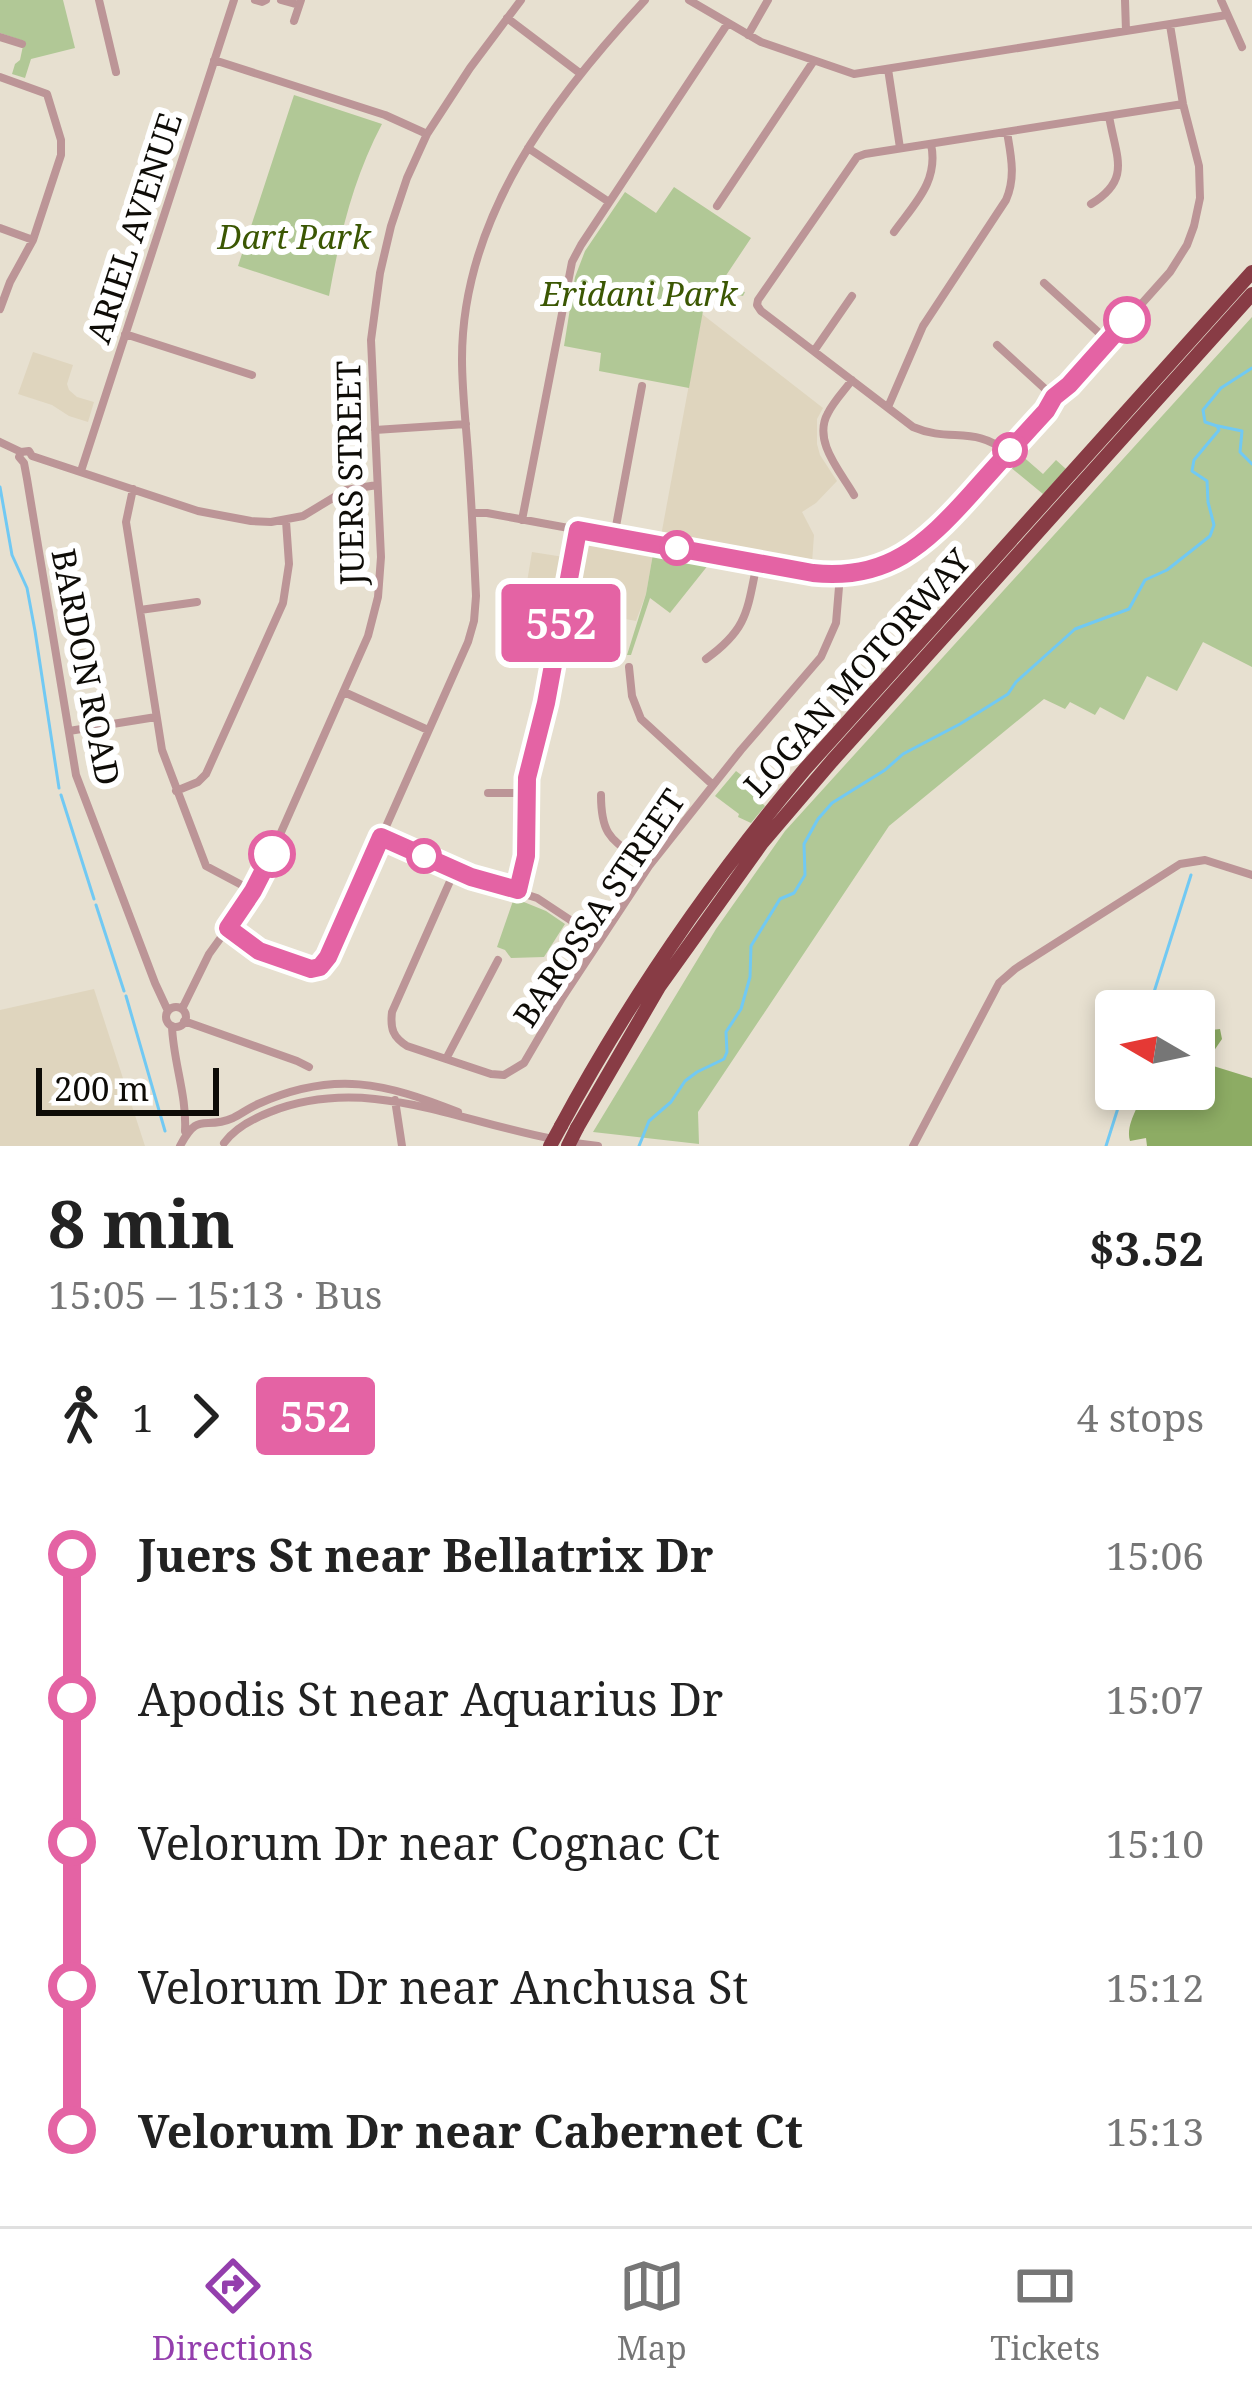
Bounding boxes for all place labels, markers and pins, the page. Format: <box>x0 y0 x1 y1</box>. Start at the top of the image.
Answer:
unlabelled marker <box>1105 298 1149 342</box>
unlabelled marker <box>994 434 1026 466</box>
unlabelled marker <box>661 532 693 564</box>
unlabelled marker <box>250 832 294 876</box>
unlabelled marker <box>408 840 440 872</box>

